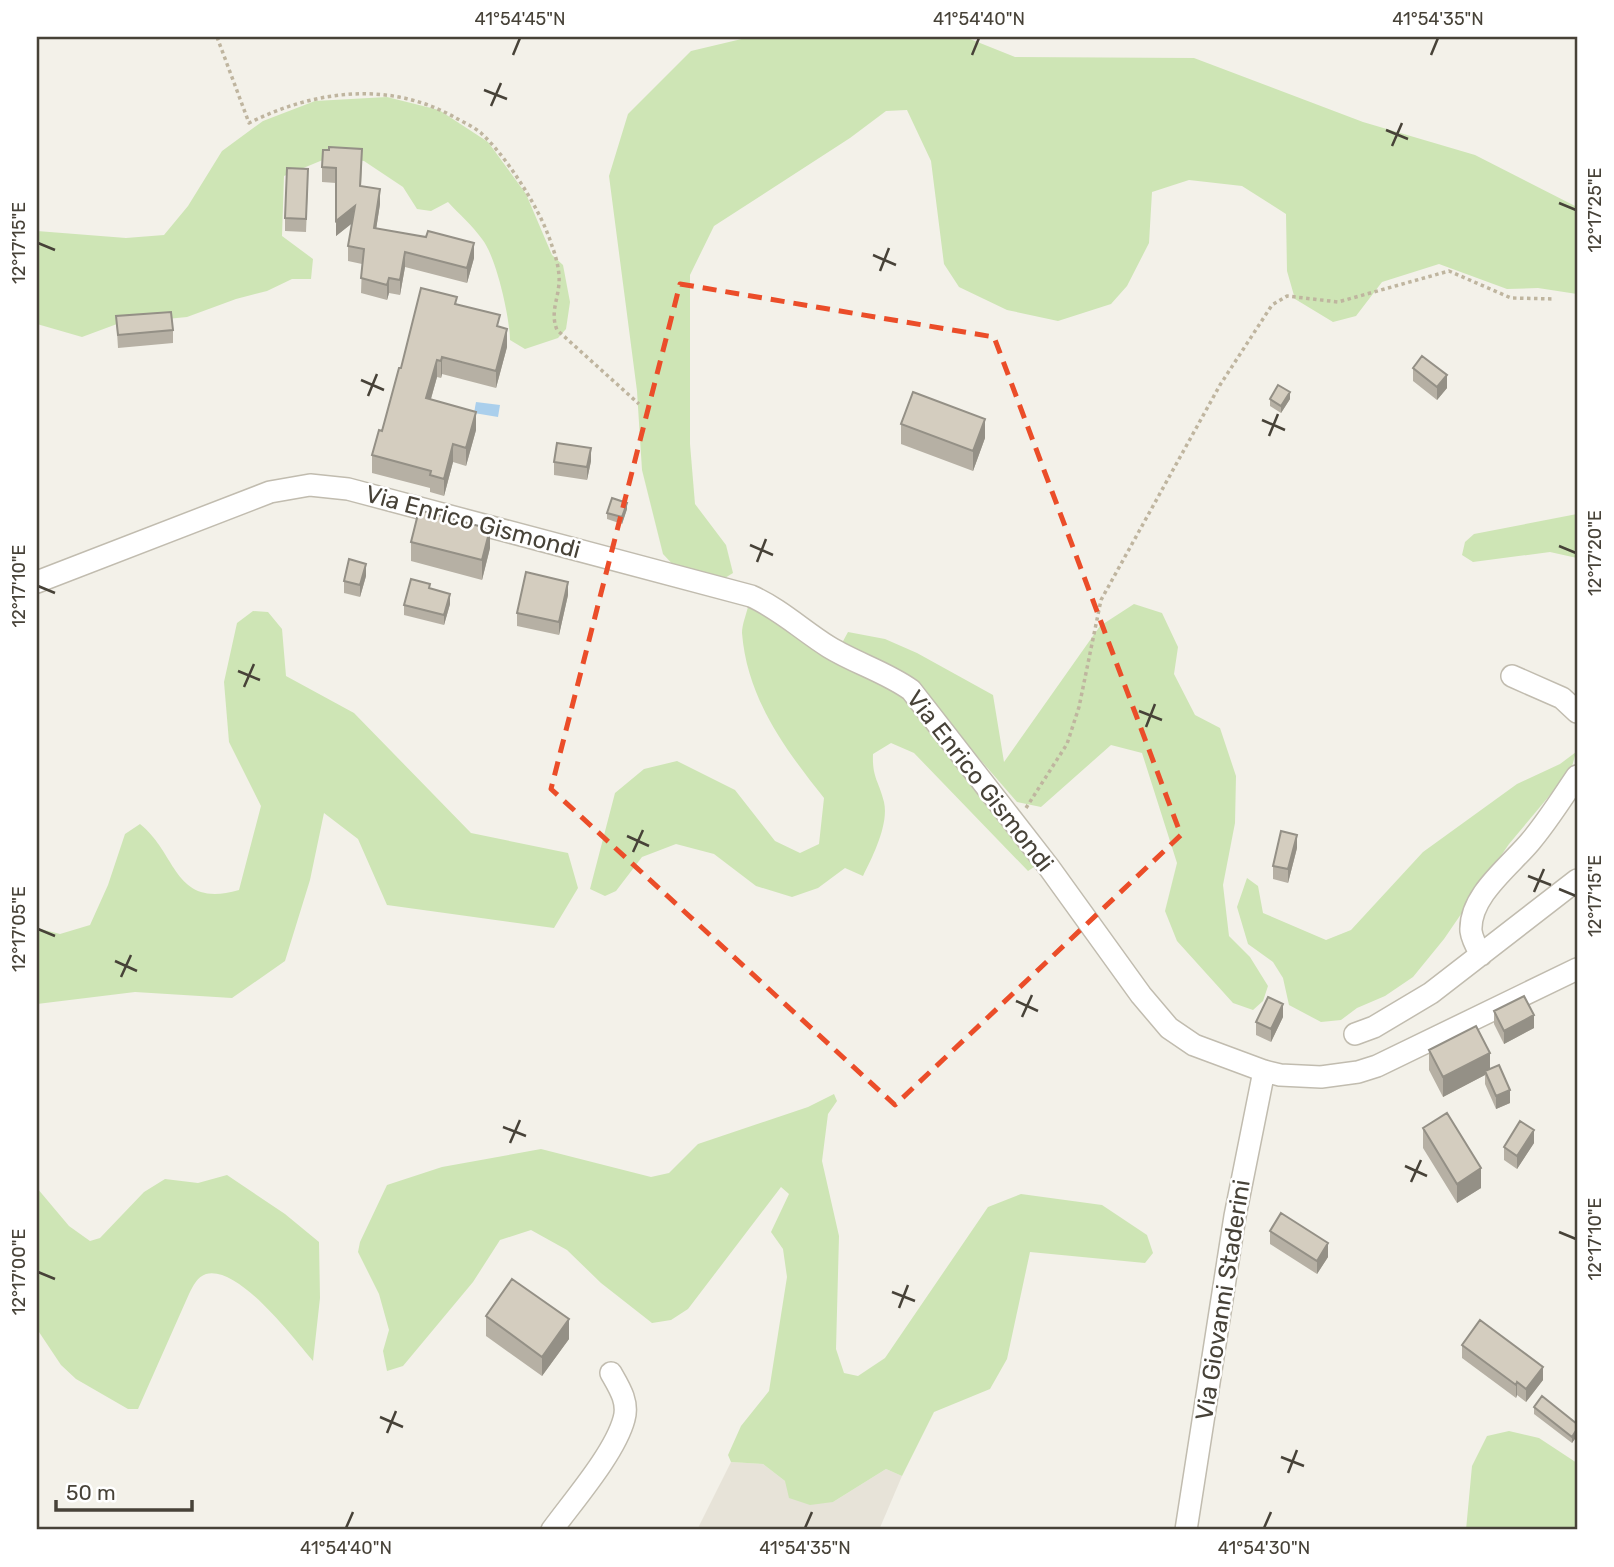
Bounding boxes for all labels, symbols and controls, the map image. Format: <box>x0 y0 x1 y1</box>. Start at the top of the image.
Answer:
text: 41°54'45"N <box>474 8 566 30</box>
text: 41°54'40"N <box>933 8 1025 30</box>
text: 41°54'35"N <box>1392 8 1484 30</box>
text: 12°17'25"E <box>1584 167 1606 253</box>
text: 12°17'15"E <box>8 202 30 284</box>
street label: Via Enrico Gismondi <box>362 480 584 564</box>
text: 12°17'20"E <box>1584 510 1606 596</box>
text: 12°17'10"E <box>8 545 30 627</box>
street label: Via Enrico Gismondi <box>901 685 1059 877</box>
text: 12°17'15"E <box>1584 855 1606 937</box>
text: 12°17'05"E <box>8 886 30 972</box>
street label: Via Giovanni Staderini <box>1190 1178 1256 1422</box>
text: 12°17'10"E <box>1584 1198 1606 1280</box>
text: 12°17'00"E <box>8 1229 30 1315</box>
scale bar <box>56 1469 192 1513</box>
text: 50 m <box>66 1480 116 1505</box>
text: 41°54'40"N <box>300 1537 392 1559</box>
text: 41°54'35"N <box>759 1537 851 1559</box>
text: 41°54'30"N <box>1218 1537 1310 1559</box>

